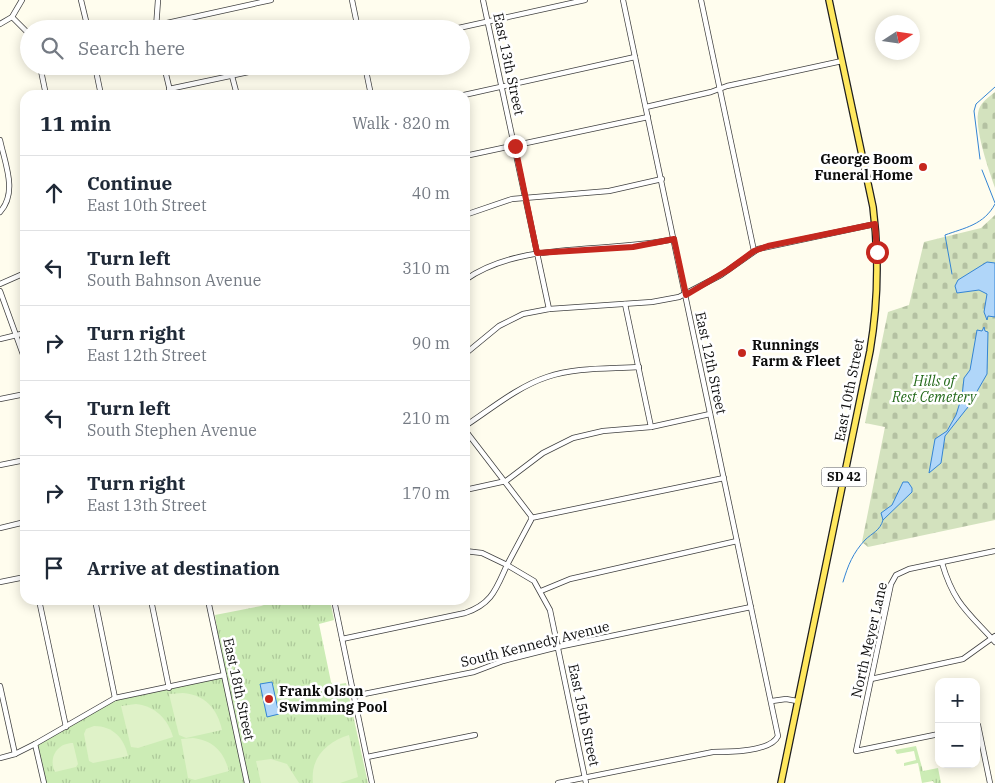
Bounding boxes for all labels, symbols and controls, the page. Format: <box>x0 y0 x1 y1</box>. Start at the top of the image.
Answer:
street label: East 13th Street <box>489 11 529 117</box>
north arrow <box>875 15 920 60</box>
search box <box>20 20 470 75</box>
icon: search <box>38 34 66 62</box>
text: Search here <box>78 36 185 60</box>
text: 11 min <box>40 109 111 137</box>
text: Walk · 820 m <box>352 113 450 133</box>
route end <box>504 135 527 158</box>
place label: George Boom Funeral Home <box>814 150 913 184</box>
marker: George Boom Funeral Home <box>917 161 929 173</box>
text: Continue <box>87 171 172 195</box>
icon: ahead <box>40 179 68 207</box>
text: 40 m <box>412 183 450 203</box>
text: East 10th Street <box>87 195 207 215</box>
route start <box>866 241 889 264</box>
text: Turn left <box>87 246 170 270</box>
icon: left <box>40 254 68 282</box>
text: 310 m <box>402 258 450 278</box>
text: South Bahnson Avenue <box>87 270 261 290</box>
street label: East 12th Street <box>691 310 731 416</box>
text: Turn right <box>87 321 185 345</box>
icon: right <box>40 329 68 357</box>
text: 90 m <box>412 333 450 353</box>
place label: Runnings Farm & Fleet <box>752 336 840 370</box>
street label: East 10th Street <box>830 337 868 443</box>
text: East 12th Street <box>87 345 207 365</box>
marker: Runnings Farm & Fleet <box>736 347 748 359</box>
park label: Hills of Rest Cemetery <box>891 372 978 406</box>
text: Turn left <box>87 396 170 420</box>
icon: left <box>40 404 68 432</box>
text: 210 m <box>402 408 450 428</box>
text: South Stephen Avenue <box>87 420 257 440</box>
road number: SD 42 <box>822 468 866 487</box>
text: Turn right <box>87 471 185 495</box>
icon: right <box>40 479 68 507</box>
text: 170 m <box>402 483 450 503</box>
text: East 13th Street <box>87 495 207 515</box>
icon: arrive <box>40 554 68 582</box>
text: Arrive at destination <box>87 556 280 580</box>
street label: North Meyer Lane <box>847 580 891 700</box>
street label: South Kennedy Avenue <box>459 617 611 671</box>
street label: East 18th Street <box>219 636 259 742</box>
street label: East 15th Street <box>564 662 604 768</box>
map controls <box>935 678 980 768</box>
button: + <box>935 678 980 723</box>
place label: Frank Olson Swimming Pool <box>279 682 388 716</box>
marker: Frank Olson Swimming Pool <box>263 693 275 705</box>
button: − <box>935 723 980 768</box>

